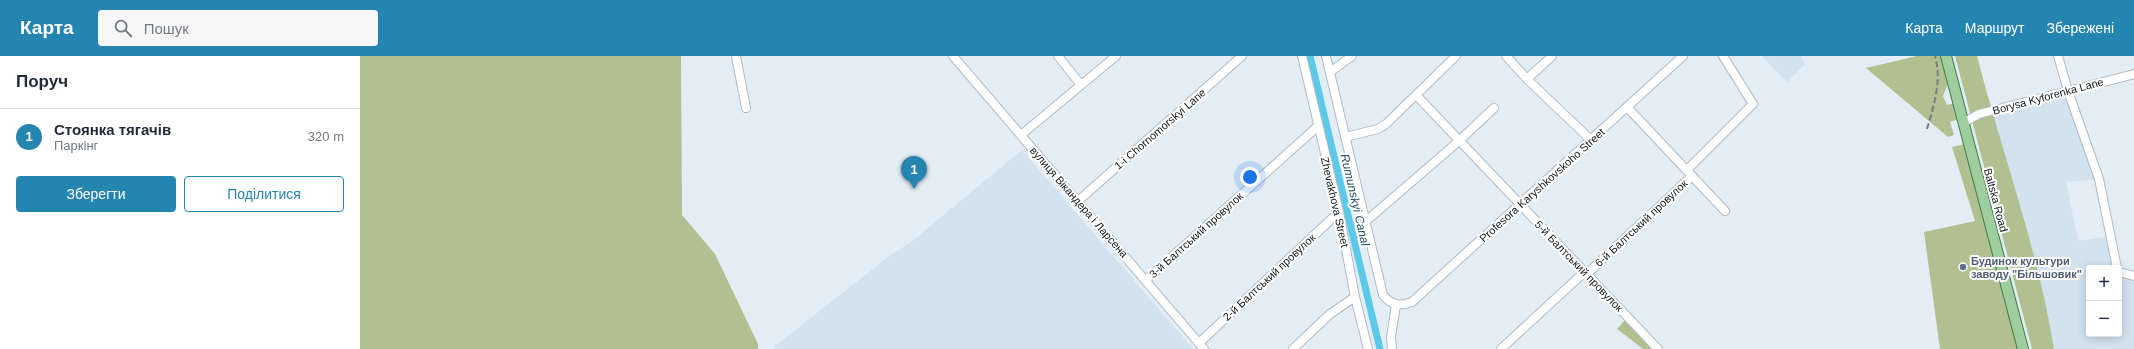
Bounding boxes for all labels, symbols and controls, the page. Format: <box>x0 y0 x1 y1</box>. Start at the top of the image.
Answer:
search box <box>98 10 378 46</box>
text: Карта <box>20 17 74 38</box>
icon: search <box>112 17 134 39</box>
text: Пошук <box>144 20 189 37</box>
text: Карта <box>1905 20 1943 36</box>
text: Маршрут <box>1965 20 2024 36</box>
text: Збережені <box>2046 20 2114 36</box>
text: Поруч <box>16 72 68 91</box>
street label: Borysa Kyforenka Lane <box>1991 75 2105 117</box>
street label: 1-i Chornomorskyi Lane <box>1112 86 1208 172</box>
text: Стоянка тягачів <box>54 121 171 138</box>
street label: Profesora Karyshkovskoho Street <box>1477 126 1607 244</box>
text: 1 <box>25 129 33 144</box>
text: 320 m <box>308 129 344 144</box>
text: Паркінг <box>54 138 98 153</box>
street label: вулиця Вікандера і Ларсена <box>1028 144 1131 260</box>
water label: Rumunskyi Canal <box>1338 153 1372 248</box>
pin: 1 <box>901 156 927 189</box>
street label: Zhevakhova Street <box>1319 156 1351 248</box>
your location <box>1240 167 1260 187</box>
street label: Baltska Road <box>1982 167 2010 233</box>
button: Зберегти <box>16 176 176 212</box>
button: Поділитися <box>184 176 344 212</box>
street label: 6-й Балтський провулок <box>1592 177 1690 269</box>
street label: 3-й Балтський провулок <box>1147 190 1245 280</box>
street label: 5-й Балтський провулок <box>1532 218 1626 314</box>
street label: 2-й Балтський провулок <box>1220 231 1318 323</box>
place label: Будинок культури заводу "Більшовик" <box>1971 255 2082 280</box>
marker: Будинок культури заводу "Більшовик" <box>1958 262 1968 272</box>
map controls <box>2086 265 2122 337</box>
button: + <box>2086 265 2122 301</box>
button: − <box>2086 301 2122 337</box>

